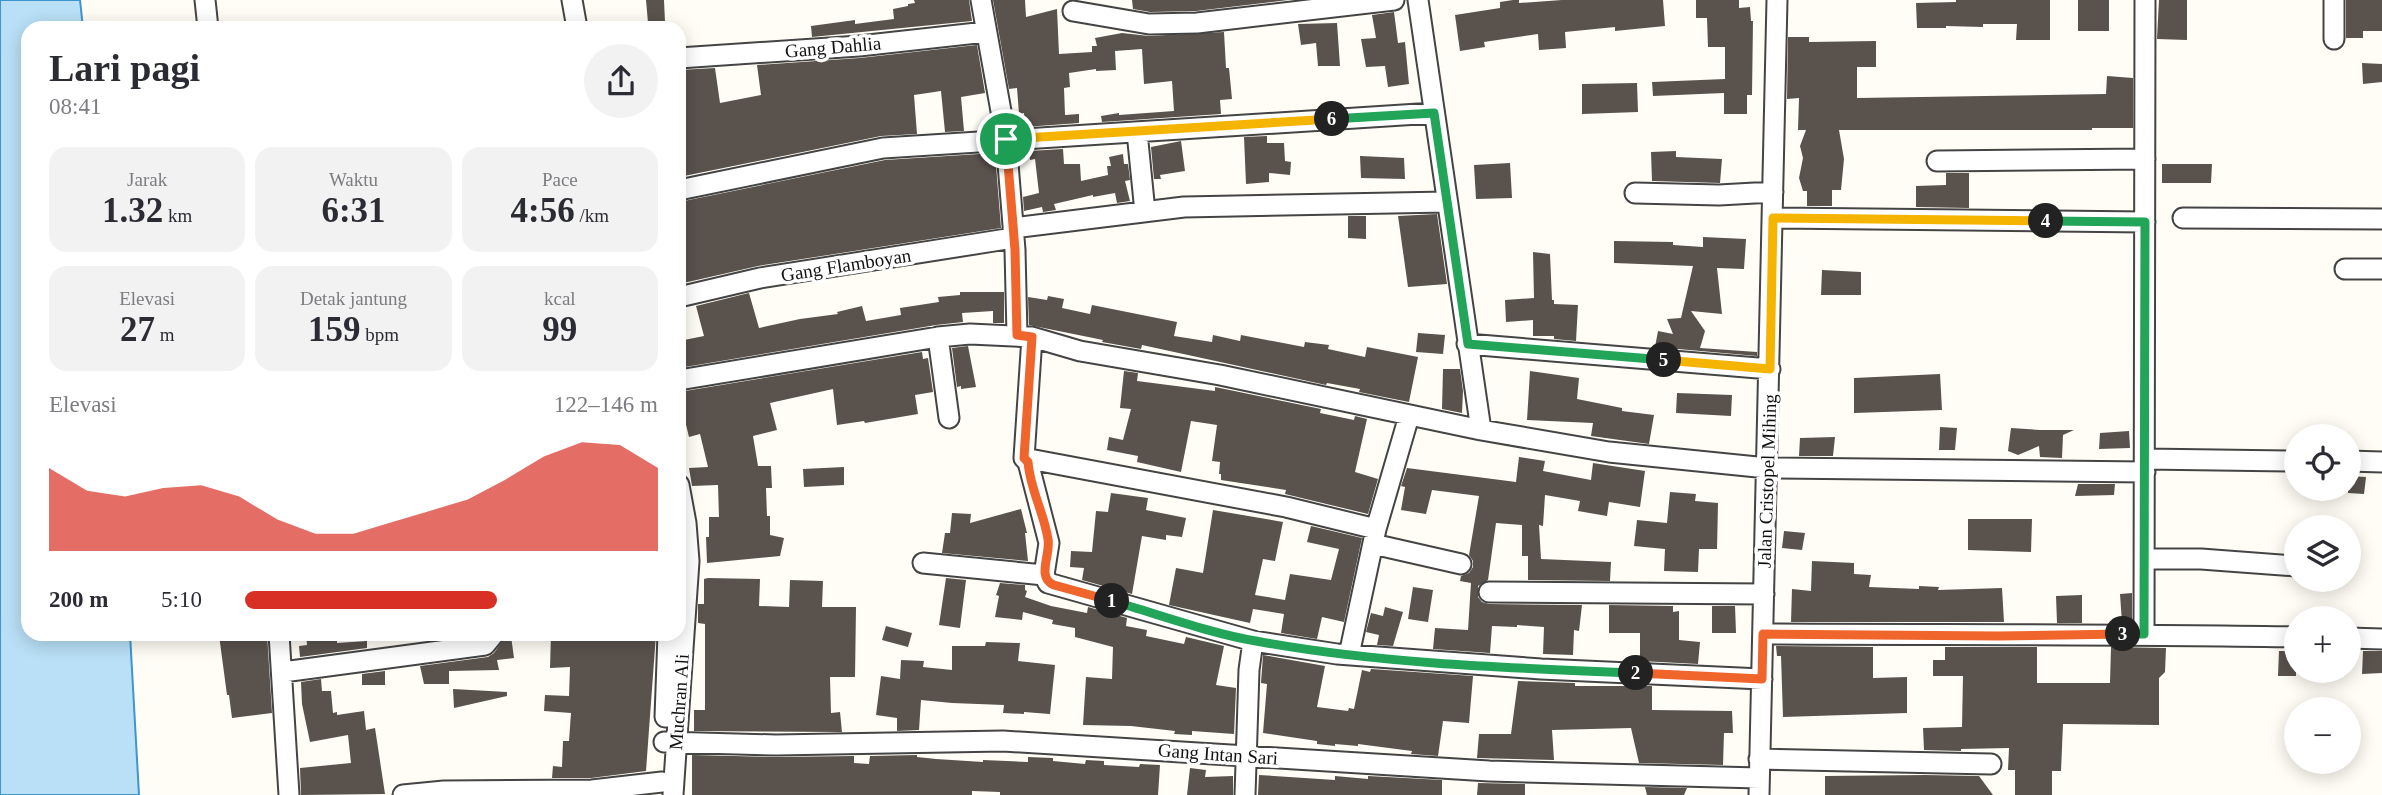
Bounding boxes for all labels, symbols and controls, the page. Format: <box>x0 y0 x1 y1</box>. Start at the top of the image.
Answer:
street label: Gang Dahlia <box>784 32 883 62</box>
button: share <box>584 44 658 118</box>
text: Lari pagi <box>49 47 200 89</box>
text: 08:41 <box>49 94 101 119</box>
pin: 6 <box>1314 102 1350 136</box>
text: 6 <box>1327 108 1336 129</box>
pin <box>976 109 1036 169</box>
icon: arrive <box>987 120 1025 158</box>
text: Jarak <box>127 169 167 190</box>
text: Waktu <box>329 169 378 190</box>
text: Pace <box>542 169 578 190</box>
text: 1.32 <box>102 191 163 230</box>
text: 6:31 <box>321 191 386 230</box>
text: 4:56 <box>511 191 575 230</box>
pin: 4 <box>2028 204 2064 238</box>
text: km <box>163 205 192 226</box>
text: /km <box>575 205 609 226</box>
text: 4 <box>2041 210 2050 231</box>
street label: Gang Flamboyan <box>779 244 913 286</box>
text: Elevasi <box>119 288 175 309</box>
text: Detak jantung <box>300 288 407 309</box>
text: kcal <box>544 288 576 309</box>
text: 27 <box>120 310 155 349</box>
text: 159 <box>308 310 360 349</box>
text: 99 <box>542 310 577 349</box>
text: m <box>155 324 174 345</box>
text: bpm <box>360 324 399 345</box>
pin: 5 <box>1646 342 1682 378</box>
text: 5 <box>1659 349 1668 370</box>
text: Elevasi <box>49 392 117 417</box>
text: 122–146 m <box>554 392 658 417</box>
street label: Jalan Cristopel Mihing <box>1753 393 1781 568</box>
map controls <box>2284 424 2361 774</box>
button: locate <box>2284 424 2361 501</box>
button: layers <box>2284 515 2361 592</box>
pin: 1 <box>1094 584 1130 618</box>
text: 200 m <box>49 587 108 612</box>
text: 5:10 <box>161 587 202 612</box>
text: 1 <box>1107 590 1116 611</box>
button: + <box>2284 606 2361 683</box>
pin: 3 <box>2106 616 2140 652</box>
text: 3 <box>2118 623 2127 644</box>
street label: Muchran Ali <box>665 653 693 751</box>
pin: 2 <box>1618 656 1654 690</box>
text: 2 <box>1631 662 1640 683</box>
button: − <box>2284 697 2361 774</box>
street label: Gang Intan Sari <box>1157 739 1279 769</box>

